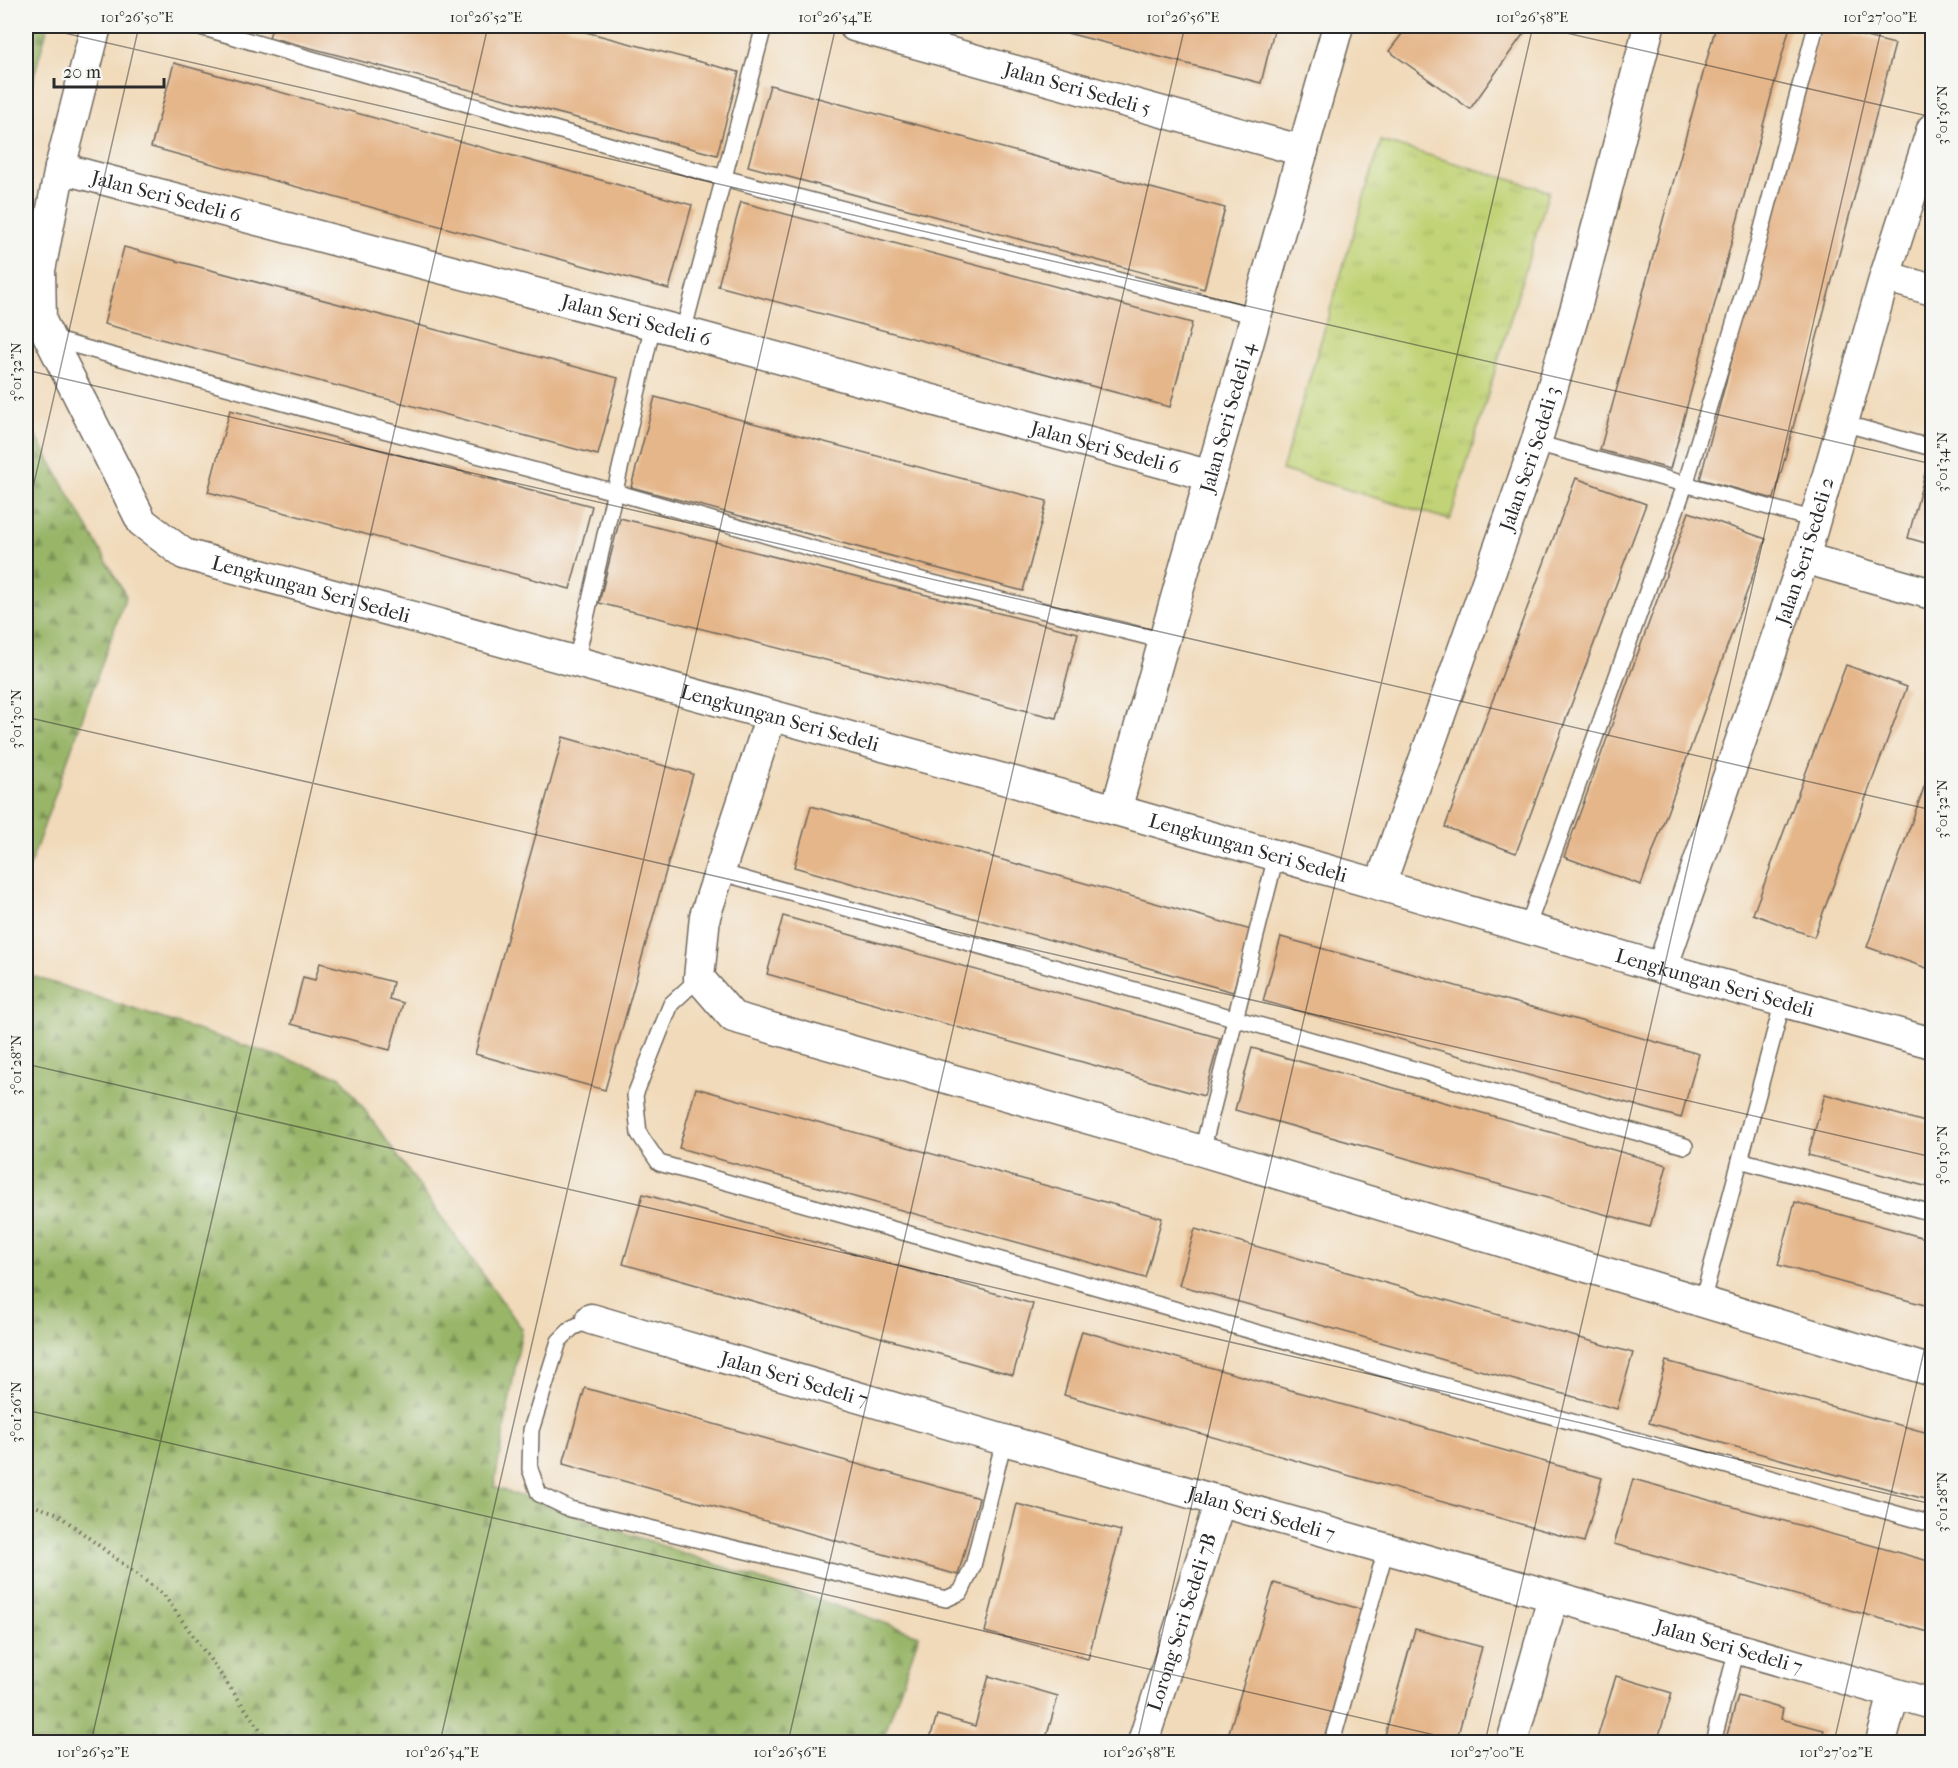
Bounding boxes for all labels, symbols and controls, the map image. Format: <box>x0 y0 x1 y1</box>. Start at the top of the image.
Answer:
text: 101°26'50"E <box>100 8 174 26</box>
text: 101°26'52"E <box>450 8 522 26</box>
text: 101°26'54"E <box>798 8 872 26</box>
text: 101°26'56"E <box>1147 8 1219 26</box>
text: 101°26'58"E <box>1496 8 1568 26</box>
text: 101°27'00"E <box>1843 8 1917 26</box>
scale bar <box>54 51 164 89</box>
street label: Jalan Seri Sedeli 5 <box>1000 56 1154 120</box>
text: 20 m <box>63 62 101 83</box>
text: 3°01'36"N <box>1933 84 1951 145</box>
street label: Jalan Seri Sedeli 6 <box>87 165 244 227</box>
street label: Jalan Seri Sedeli 6 <box>557 289 714 351</box>
street label: Jalan Seri Sedeli 4 <box>1194 339 1260 497</box>
text: 3°01'32"N <box>7 342 25 402</box>
street label: Jalan Seri Sedeli 3 <box>1494 383 1564 536</box>
street label: Jalan Seri Sedeli 6 <box>1026 415 1183 479</box>
text: 3°01'34"N <box>1933 431 1951 492</box>
street label: Jalan Seri Sedeli 2 <box>1770 474 1838 629</box>
street label: Lengkungan Seri Sedeli <box>209 551 413 627</box>
street label: Lengkungan Seri Sedeli <box>678 679 882 756</box>
text: 3°01'30"N <box>7 688 25 749</box>
text: 3°01'32"N <box>1933 779 1951 839</box>
street label: Lengkungan Seri Sedeli <box>1146 808 1350 887</box>
street label: Lengkungan Seri Sedeli <box>1613 944 1817 1021</box>
text: 3°01'28"N <box>7 1034 25 1095</box>
text: 3°01'30"N <box>1933 1124 1951 1185</box>
street label: Jalan Seri Sedeli 7 <box>716 1346 871 1411</box>
text: 3°01'26"N <box>7 1381 25 1443</box>
text: 3°01'28"N <box>1933 1471 1951 1532</box>
street label: Jalan Seri Sedeli 7 <box>1183 1481 1338 1545</box>
street label: Lorong Seri Sedeli 7B <box>1142 1530 1221 1714</box>
street label: Jalan Seri Sedeli 7 <box>1651 1614 1806 1678</box>
text: 101°26'52"E <box>57 1743 129 1761</box>
text: 101°26'54"E <box>405 1743 479 1761</box>
text: 101°26'56"E <box>754 1743 826 1761</box>
text: 101°26'58"E <box>1103 1743 1175 1761</box>
text: 101°27'00"E <box>1450 1743 1524 1761</box>
text: 101°27'02"E <box>1799 1743 1873 1761</box>

